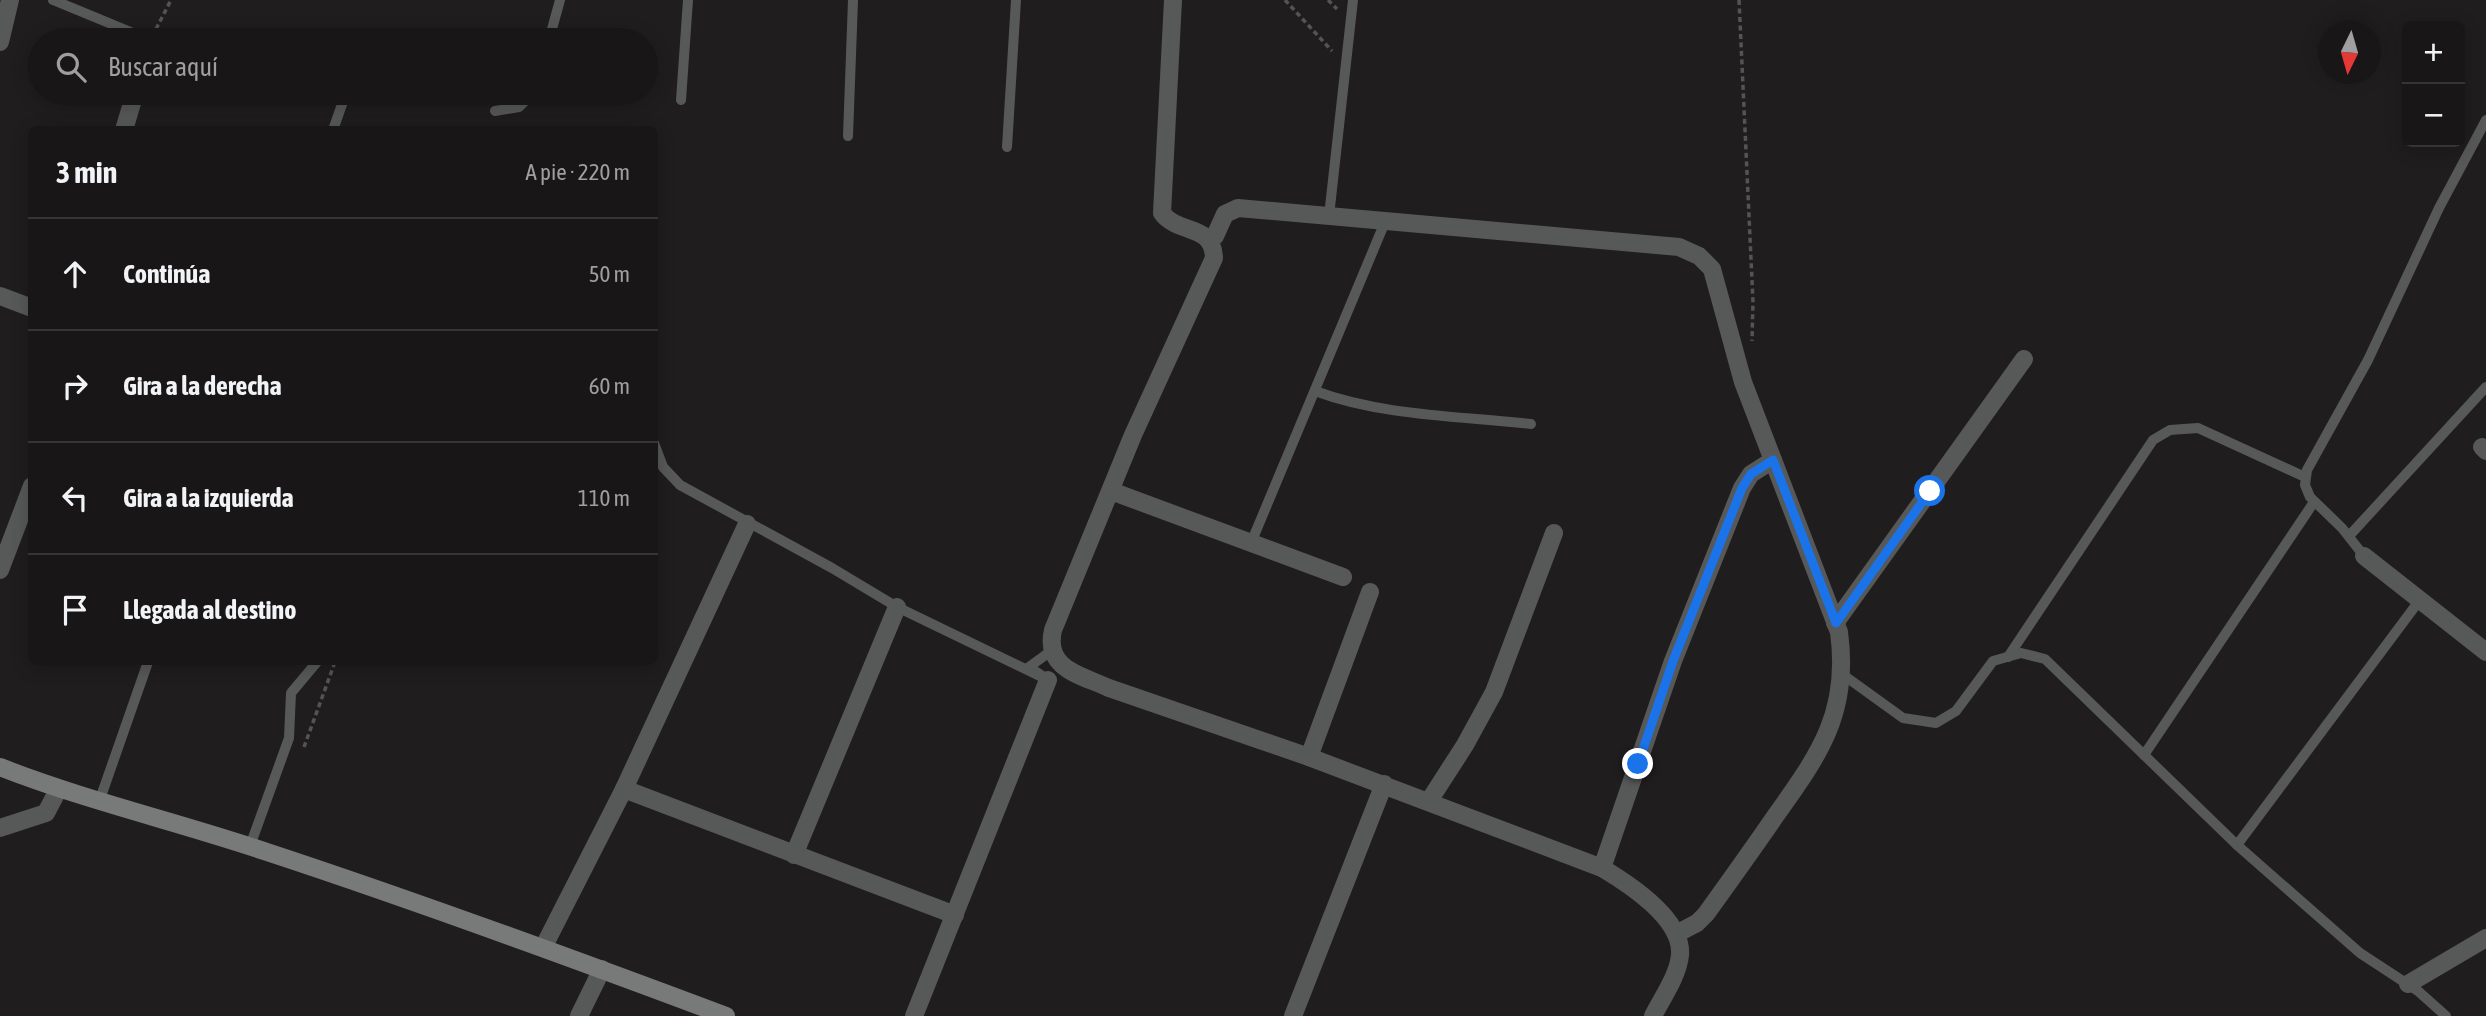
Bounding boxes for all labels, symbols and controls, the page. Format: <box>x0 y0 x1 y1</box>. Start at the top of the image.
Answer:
north arrow <box>2318 21 2381 84</box>
map controls <box>2402 21 2465 147</box>
button: + <box>2402 21 2465 84</box>
search box <box>28 28 658 105</box>
icon: search <box>52 48 90 86</box>
text: Buscar aquí <box>108 52 218 82</box>
button: − <box>2402 84 2465 147</box>
text: 3 min <box>56 155 117 189</box>
text: A pie · 220 m <box>526 159 630 185</box>
icon: ahead <box>56 255 94 293</box>
text: Continúa <box>123 259 210 289</box>
text: 50 m <box>589 261 630 287</box>
icon: right <box>56 367 94 405</box>
text: Gira a la derecha <box>123 371 282 401</box>
text: 60 m <box>589 373 630 399</box>
route start <box>1914 475 1945 506</box>
icon: left <box>56 479 94 517</box>
text: Gira a la izquierda <box>123 483 294 513</box>
text: 110 m <box>578 485 630 511</box>
icon: arrive <box>56 591 94 629</box>
text: Llegada al destino <box>123 595 296 625</box>
route end <box>1622 748 1653 779</box>

